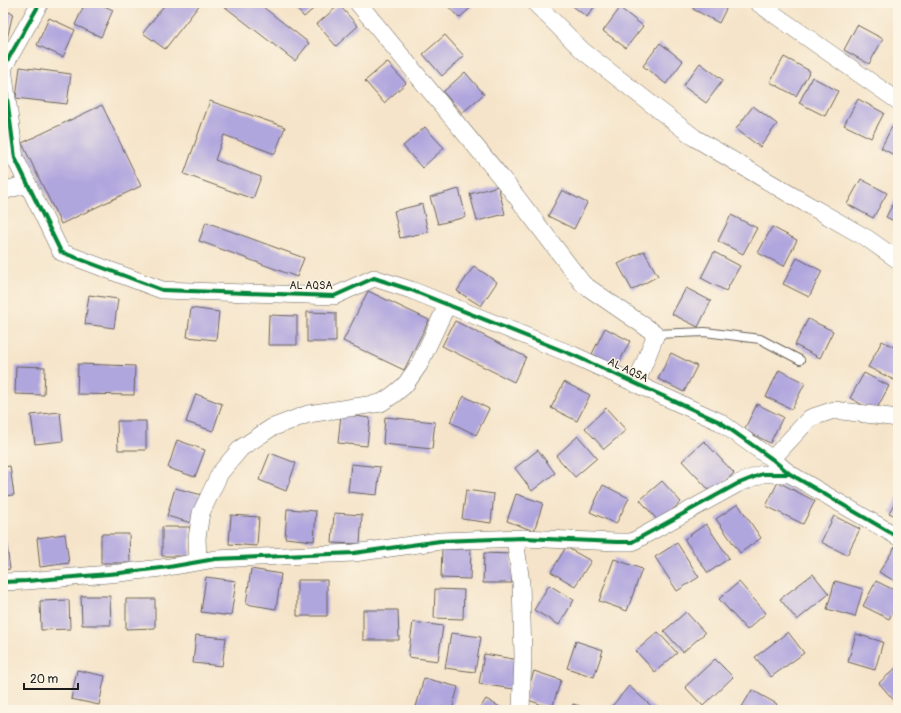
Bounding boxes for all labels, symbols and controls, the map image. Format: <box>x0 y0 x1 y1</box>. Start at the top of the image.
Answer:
street label: AL AQSA <box>289 279 333 292</box>
street label: AL AQSA <box>606 355 650 385</box>
scale bar <box>24 665 78 691</box>
text: 20 m <box>30 672 59 687</box>

